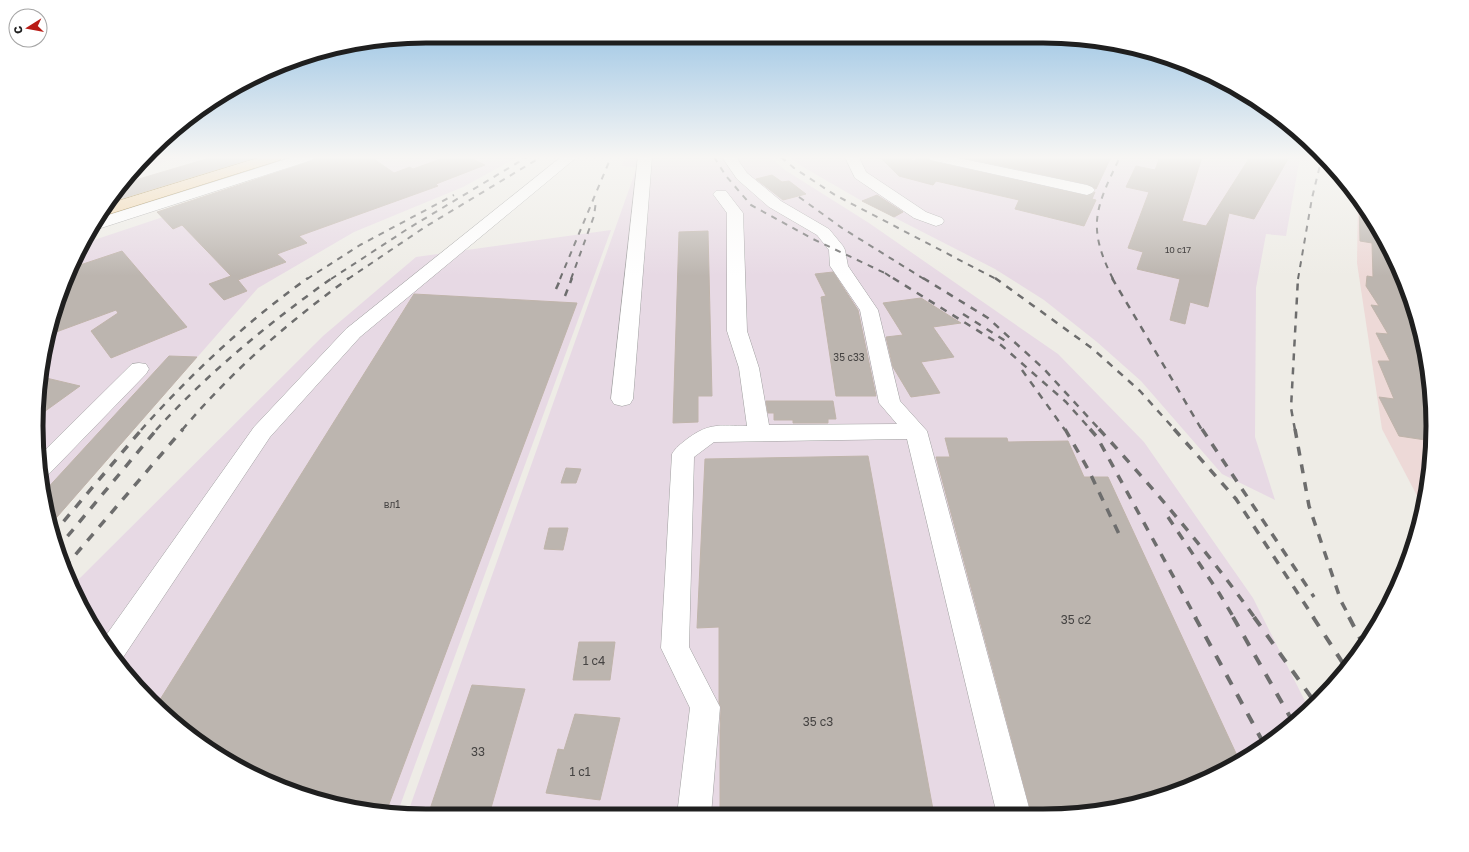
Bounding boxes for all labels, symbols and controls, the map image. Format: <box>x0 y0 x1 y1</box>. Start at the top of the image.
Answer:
north arrow <box>8 8 48 48</box>
text: С <box>11 25 25 35</box>
house number: 10 с17 <box>1165 244 1191 255</box>
house number: 35 с33 <box>833 351 865 363</box>
house number: вл1 <box>384 498 400 510</box>
house number: 35 с2 <box>1061 612 1091 627</box>
house number: 1 с4 <box>583 653 605 668</box>
house number: 35 с3 <box>803 714 833 729</box>
house number: 33 <box>471 744 485 759</box>
house number: 1 с1 <box>569 764 591 779</box>

